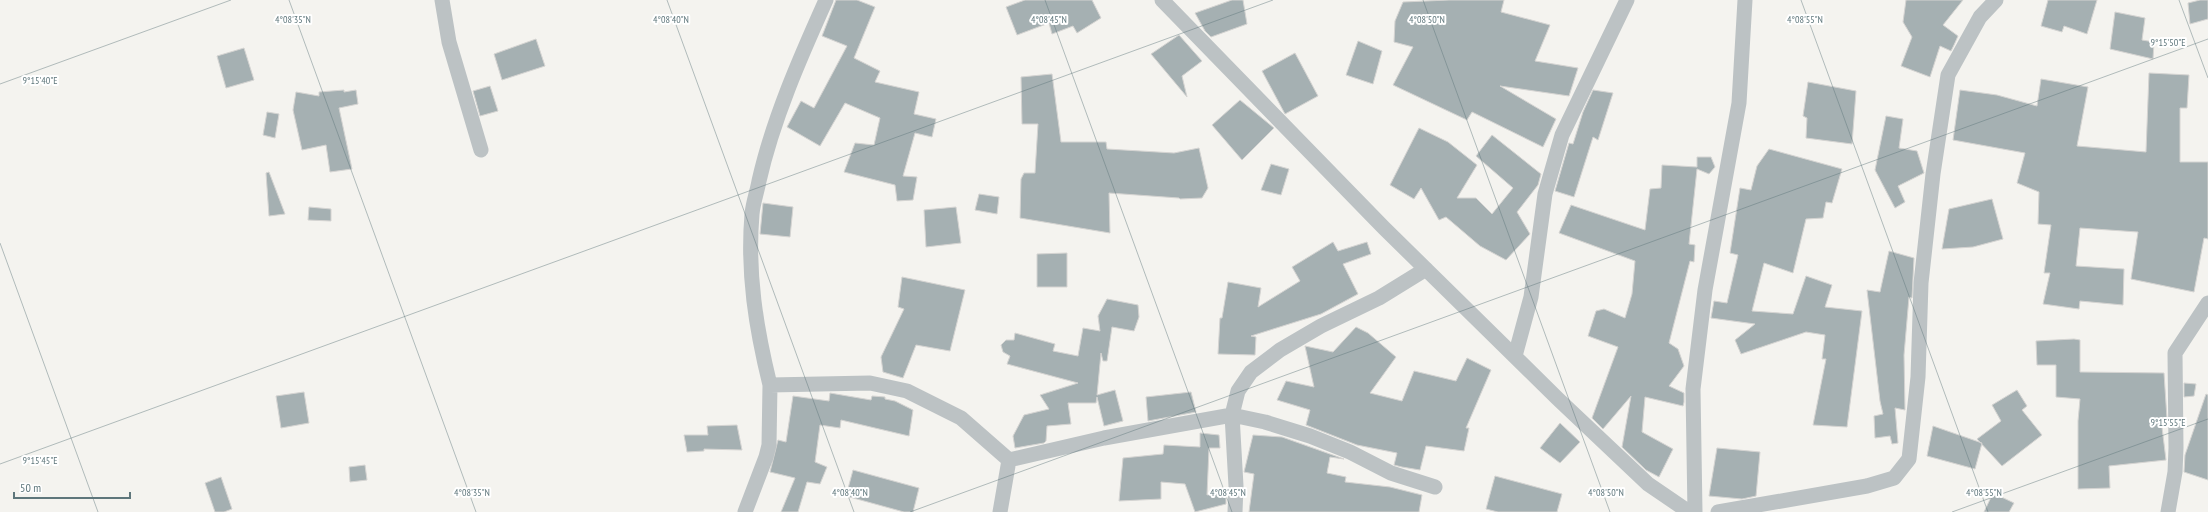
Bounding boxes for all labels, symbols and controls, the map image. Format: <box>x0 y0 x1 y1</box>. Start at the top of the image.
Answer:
text: 4°08'35"N <box>275 13 311 26</box>
text: 4°08'40"N <box>653 13 689 26</box>
text: 4°08'45"N <box>1031 13 1067 26</box>
text: 4°08'50"N <box>1409 13 1445 26</box>
text: 4°08'55"N <box>1787 13 1823 26</box>
text: 9°15'50"E <box>2151 36 2185 49</box>
text: 9°15'40"E <box>23 74 57 87</box>
text: 9°15'55"E <box>2151 416 2185 429</box>
text: 9°15'45"E <box>23 454 57 467</box>
scale bar <box>14 474 130 500</box>
text: 50 m <box>20 480 41 495</box>
text: 4°08'35"N <box>454 486 490 499</box>
text: 4°08'40"N <box>832 486 868 499</box>
text: 4°08'45"N <box>1210 486 1246 499</box>
text: 4°08'50"N <box>1588 486 1624 499</box>
text: 4°08'55"N <box>1966 486 2002 499</box>

